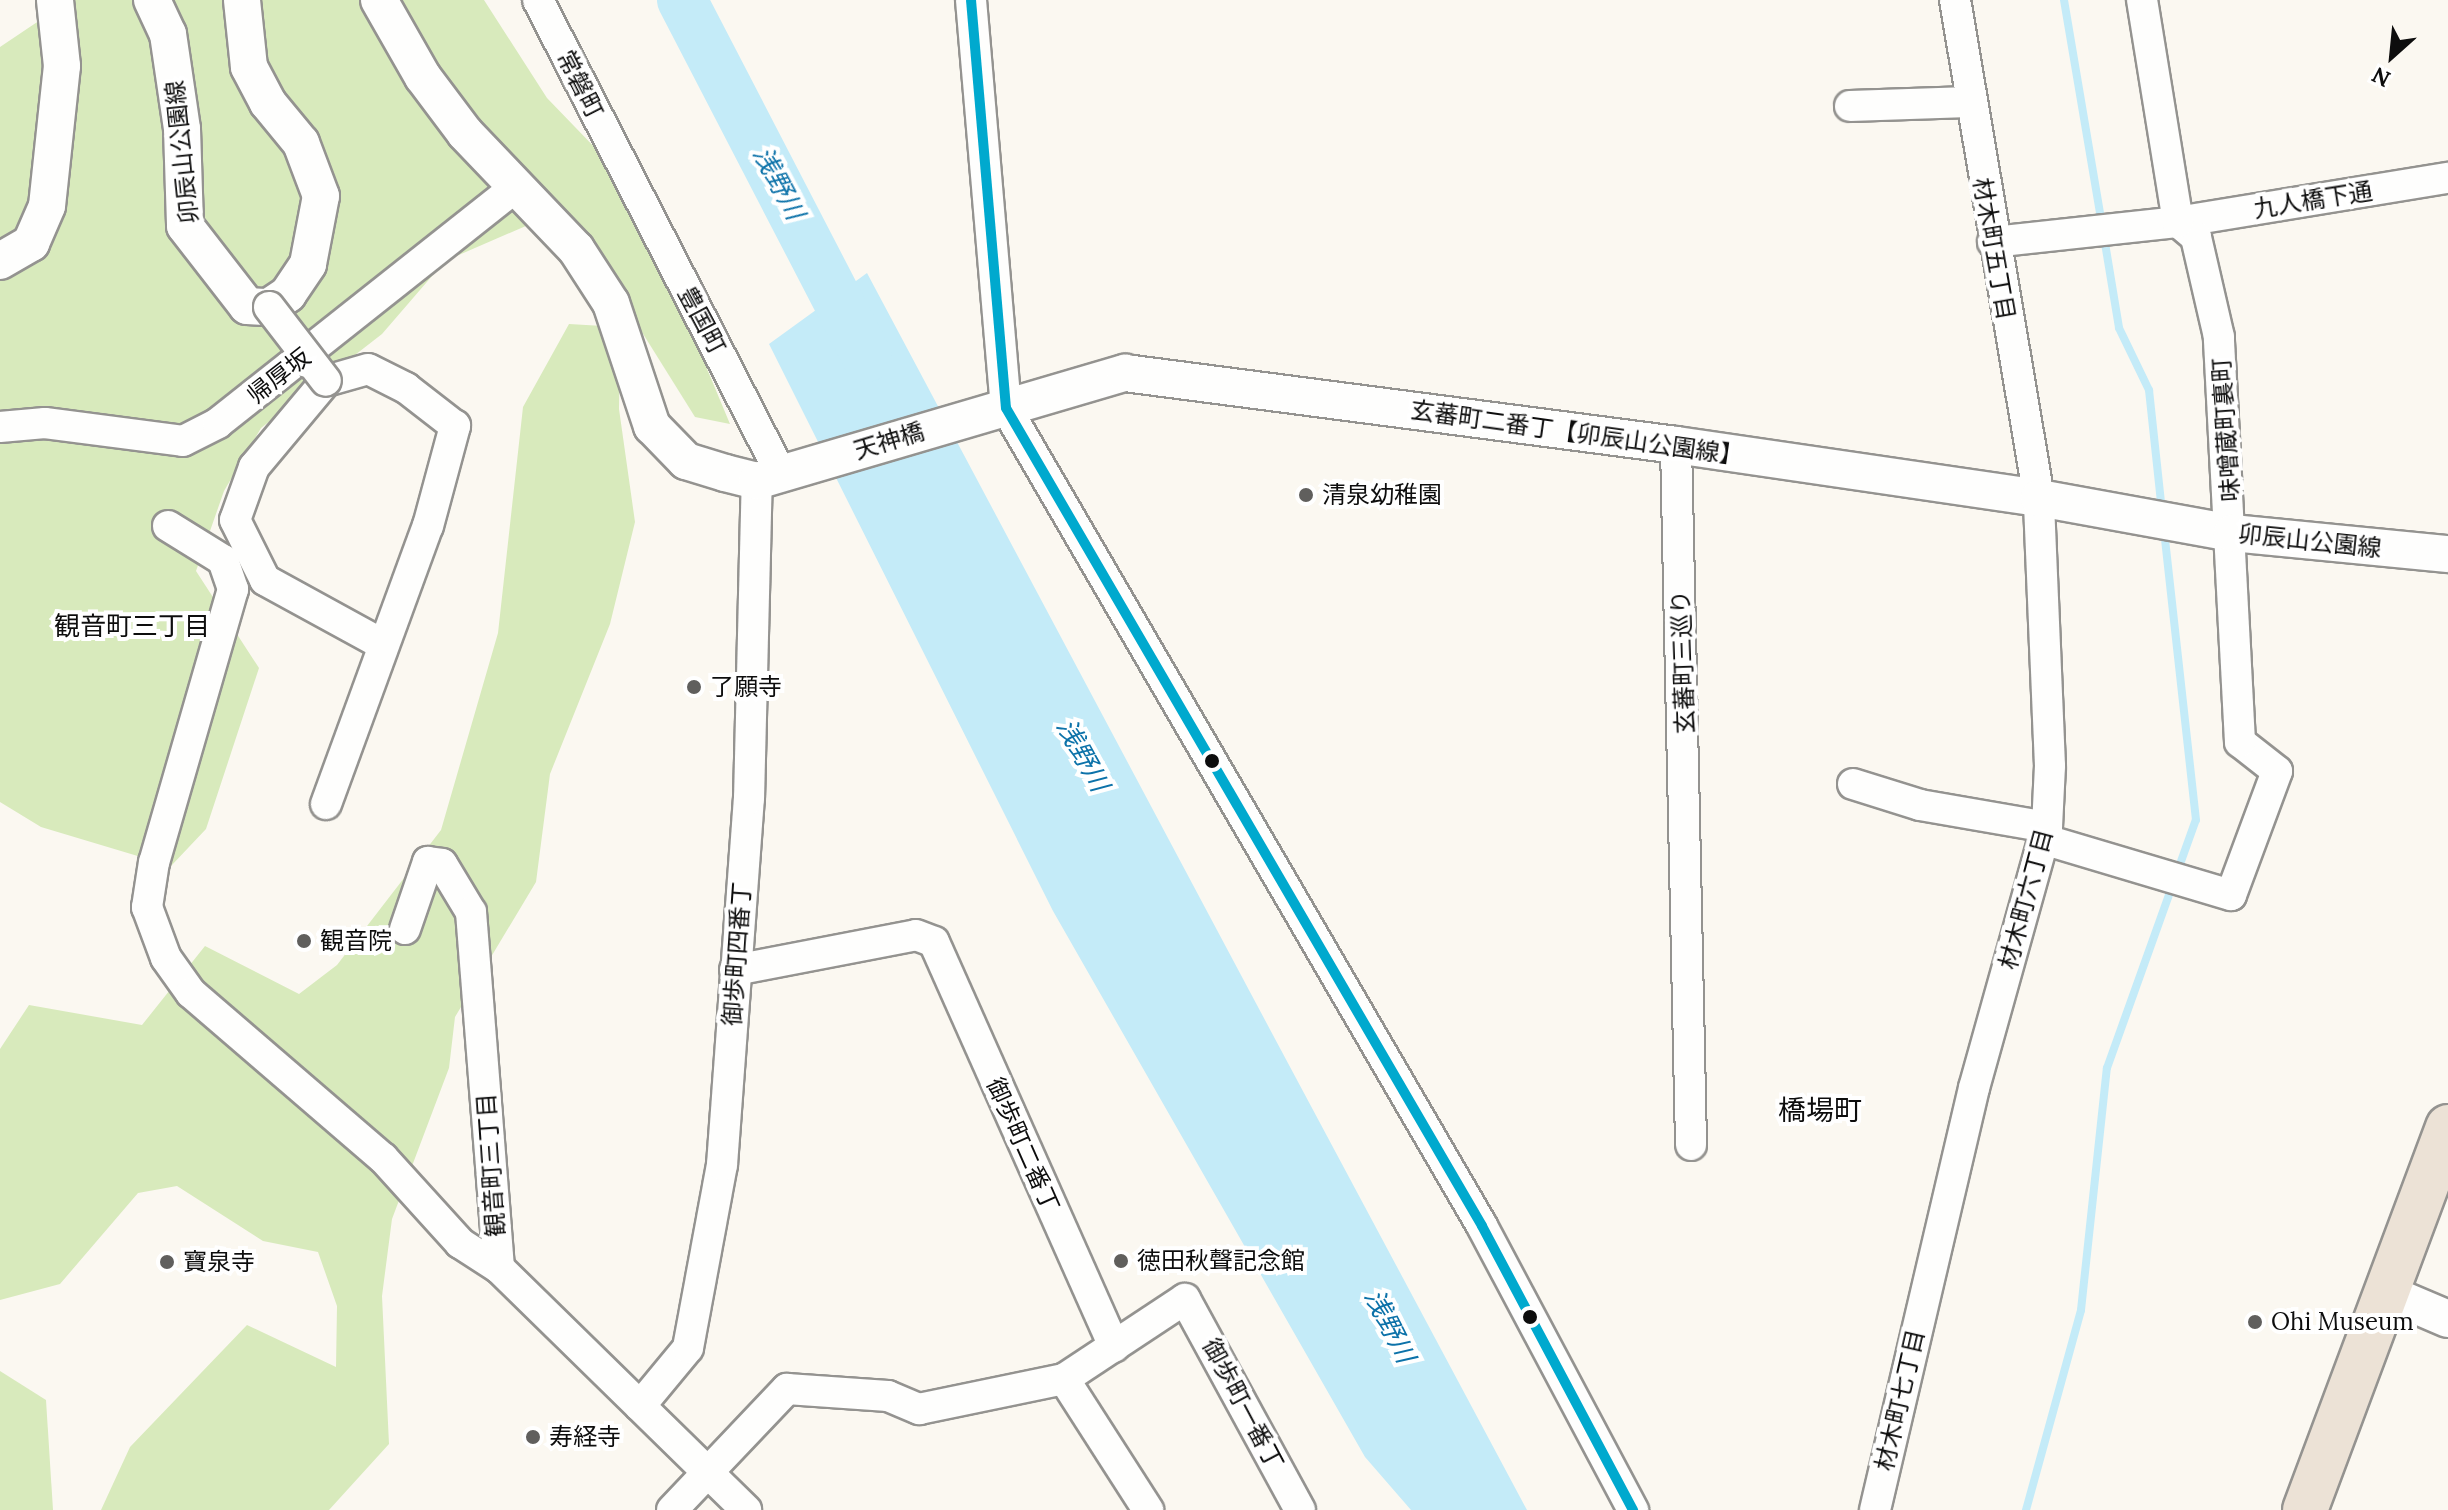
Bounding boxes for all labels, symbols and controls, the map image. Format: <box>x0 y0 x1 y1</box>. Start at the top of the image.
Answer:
north arrow <box>2352 16 2432 96</box>
street label: 常磐町 <box>551 45 609 123</box>
text: N <box>2367 61 2395 94</box>
street label: 卯辰山公園線 <box>160 79 204 225</box>
water label: 浅野川 <box>747 141 811 225</box>
street label: 材木町五丁目 <box>1967 176 2021 322</box>
street label: 九人橋下通 <box>2251 176 2375 224</box>
street label: 豊国町 <box>672 281 732 359</box>
street label: 帰厚坂 <box>242 342 316 410</box>
street label: 味噌蔵町裏町 <box>2207 357 2245 503</box>
street label: 玄蕃町二番丁【卯辰山公園線】 <box>1409 395 1745 471</box>
street label: 天神橋 <box>850 417 928 465</box>
place label: 清泉幼稚園 <box>1322 481 1442 509</box>
marker: 清泉幼稚園 <box>1297 486 1315 504</box>
street label: 卯辰山公園線 <box>2237 519 2383 563</box>
street label: 玄蕃町三巡り <box>1666 590 1700 734</box>
district label: 観音町三丁目 <box>54 610 210 642</box>
place label: 了願寺 <box>710 673 782 701</box>
marker: 了願寺 <box>685 678 703 696</box>
water label: 浅野川 <box>1050 713 1116 797</box>
unlabelled marker <box>1204 753 1220 769</box>
street label: 材木町六丁目 <box>1993 826 2059 972</box>
street label: 御歩町四番丁 <box>718 881 756 1027</box>
place label: 観音院 <box>320 927 392 955</box>
marker: 観音院 <box>295 932 313 950</box>
street label: 御歩町二番丁 <box>981 1073 1065 1217</box>
street label: 観音町三丁目 <box>472 1092 510 1238</box>
district label: 橋場町 <box>1778 1093 1862 1127</box>
place label: 徳田秋聲記念館 <box>1137 1247 1305 1275</box>
place label: 寶泉寺 <box>183 1248 255 1276</box>
marker: 徳田秋聲記念館 <box>1112 1252 1130 1270</box>
marker: 寶泉寺 <box>158 1253 176 1271</box>
water label: 浅野川 <box>1358 1284 1422 1368</box>
place label: Ohi Museum <box>2271 1308 2414 1336</box>
unlabelled marker <box>1522 1309 1538 1325</box>
marker: Ohi Museum <box>2246 1313 2264 1331</box>
street label: 材木町七丁目 <box>1870 1327 1930 1473</box>
street label: 御歩町一番丁 <box>1196 1334 1290 1474</box>
place label: 寿経寺 <box>549 1423 621 1451</box>
marker: 寿経寺 <box>524 1428 542 1446</box>

